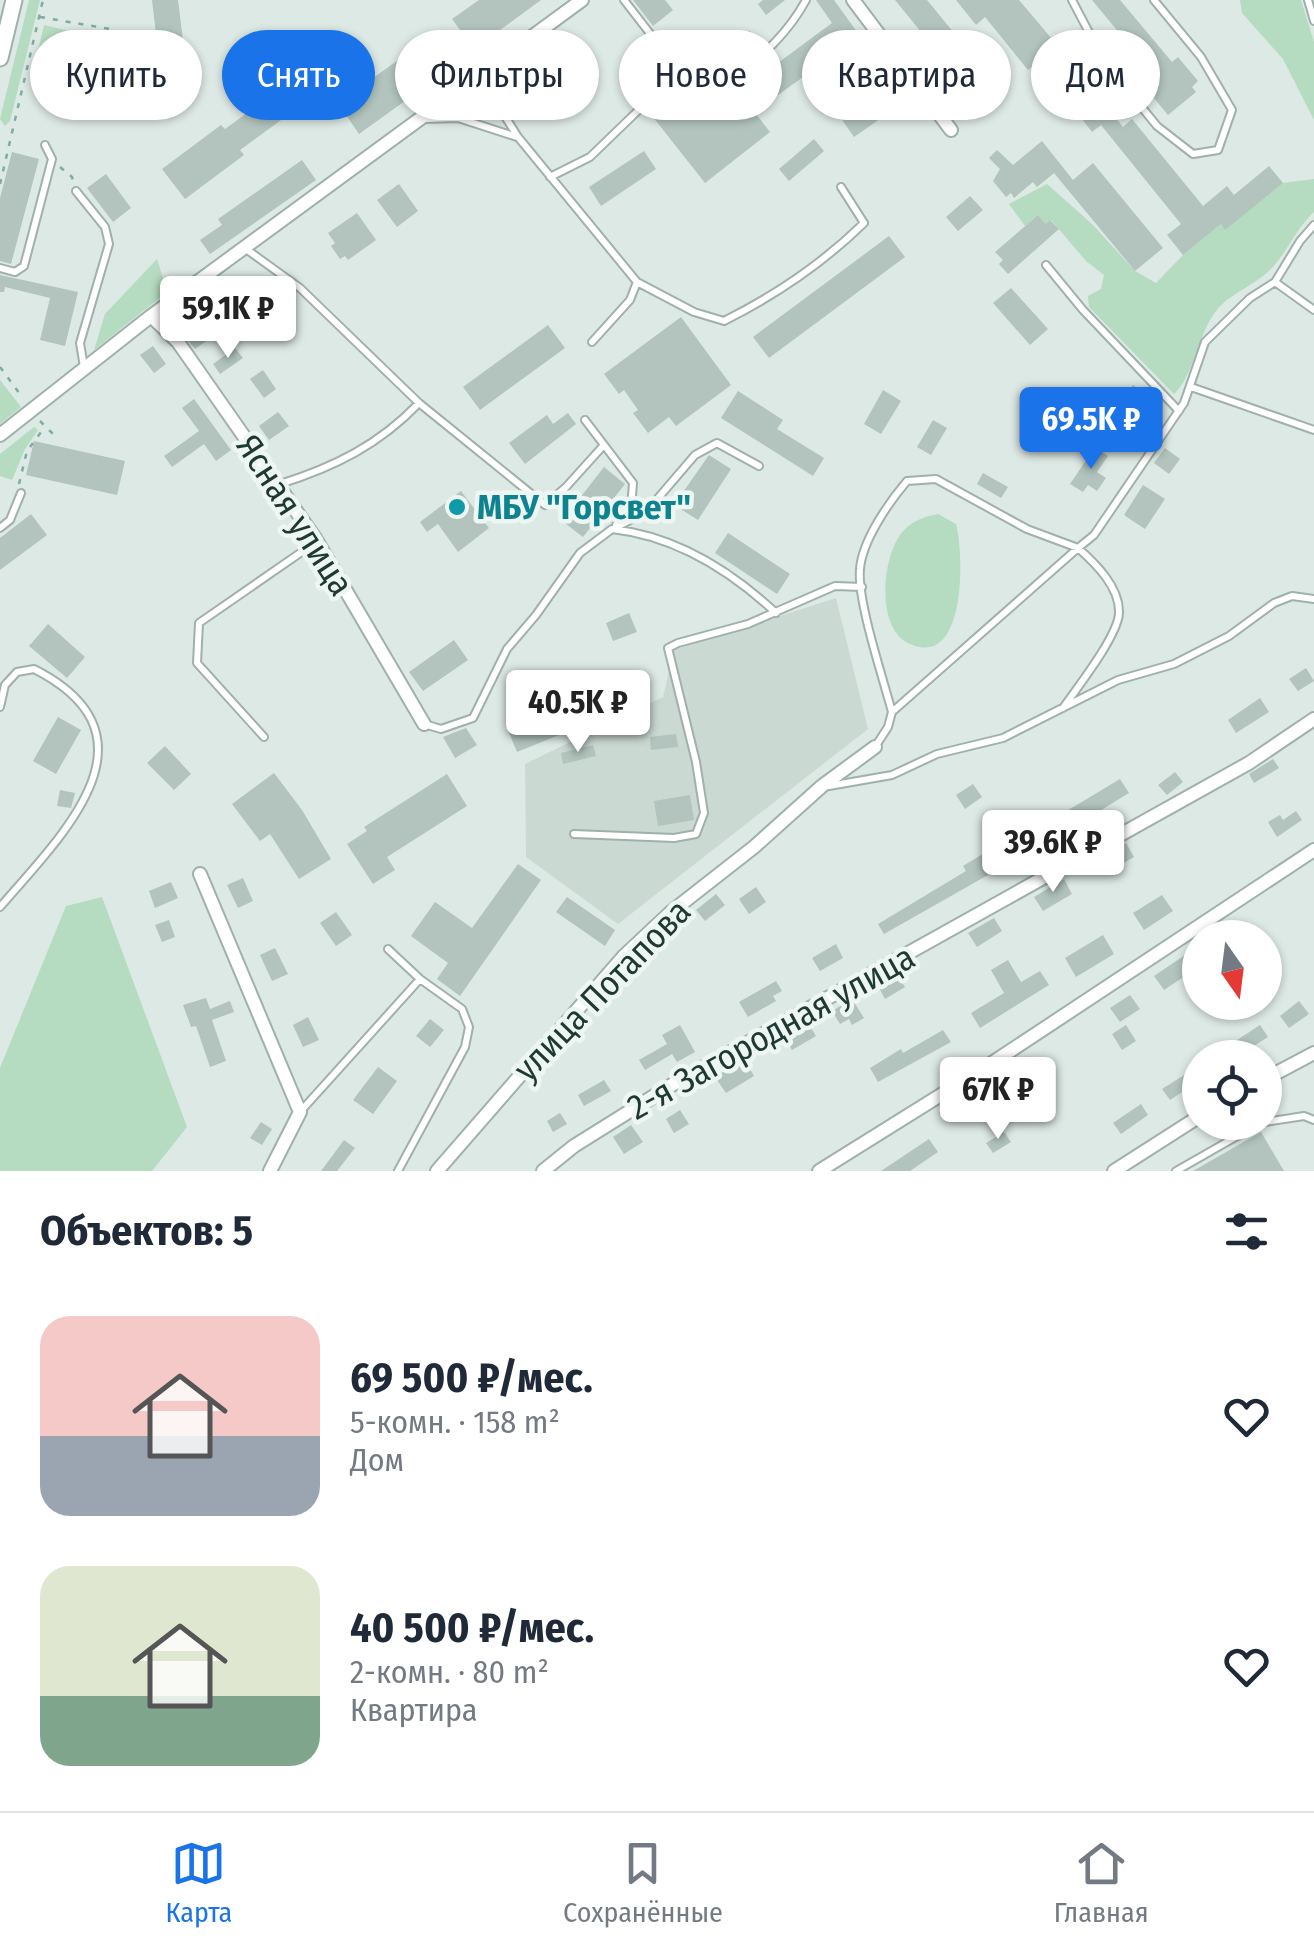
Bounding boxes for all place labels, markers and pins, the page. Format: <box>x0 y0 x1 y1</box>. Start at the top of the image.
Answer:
pin: 59.1K ₽ <box>136 276 320 361</box>
pin: 69.5K ₽ <box>999 387 1183 472</box>
place label: МБУ "Горсвет" <box>477 486 691 528</box>
marker: МБУ "Горсвет" <box>446 496 468 518</box>
pin: 40.5K ₽ <box>486 670 670 755</box>
pin: 39.6K ₽ <box>961 810 1145 895</box>
pin: 67K ₽ <box>928 1057 1068 1142</box>

